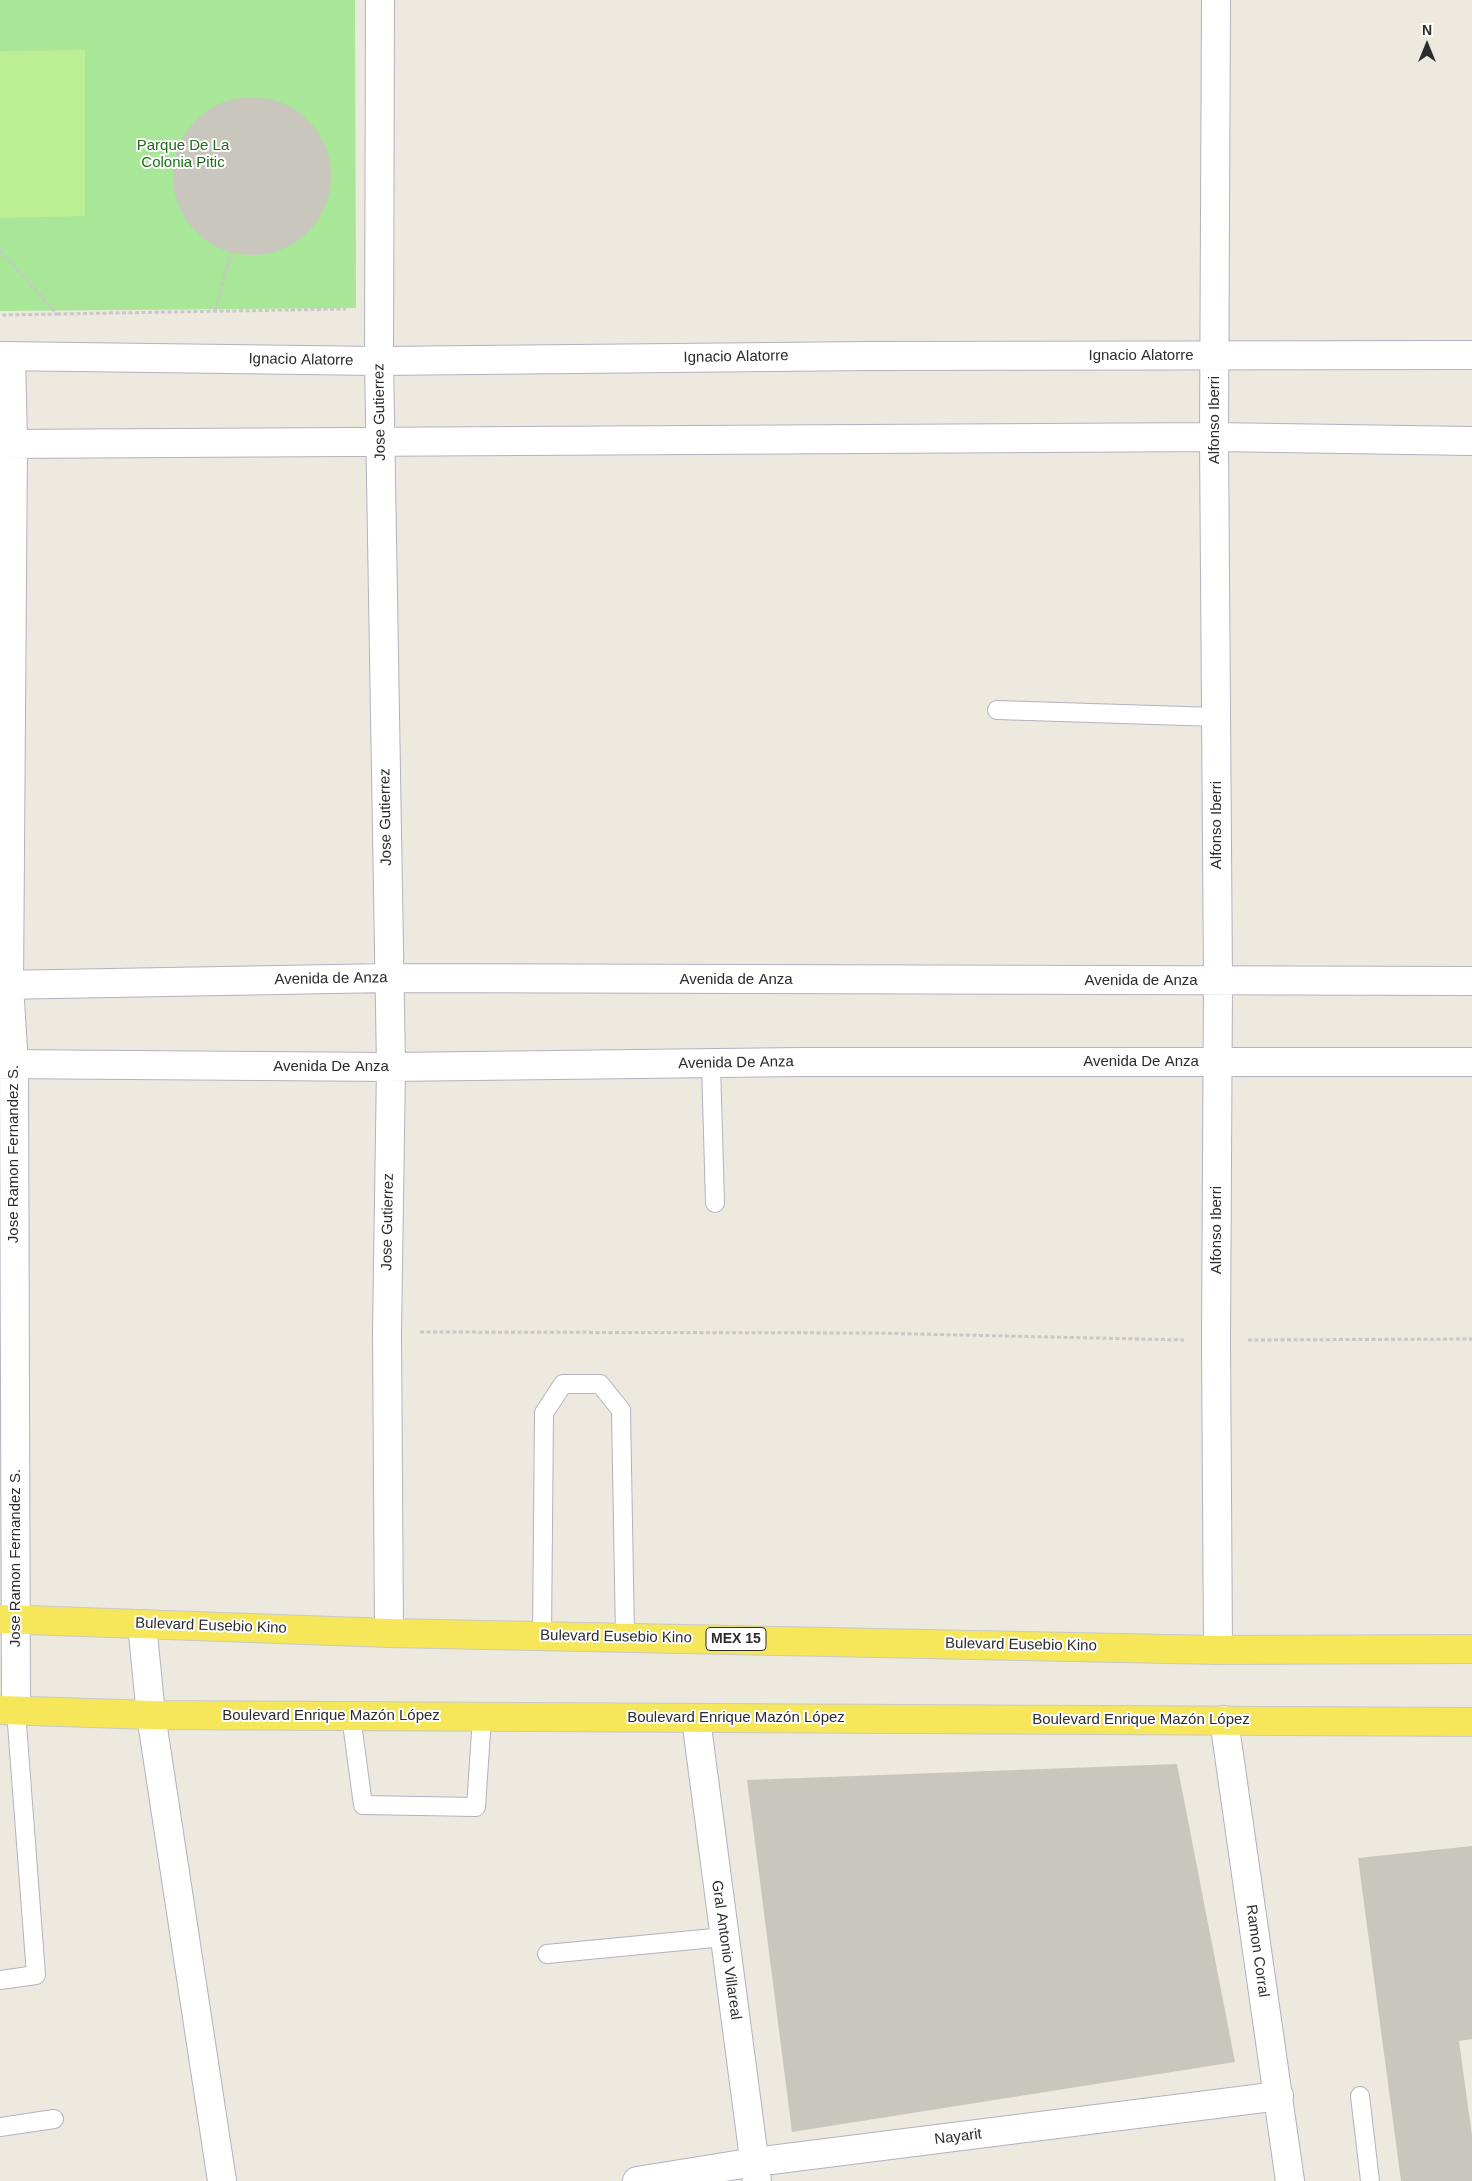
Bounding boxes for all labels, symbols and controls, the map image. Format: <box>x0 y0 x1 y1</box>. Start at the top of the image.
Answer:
north arrow <box>1402 20 1452 70</box>
text: N <box>1422 22 1432 38</box>
park label: Parque De La Colonia Pitic <box>137 137 229 172</box>
street label: Ignacio Alatorre <box>683 347 789 367</box>
street label: Ignacio Alatorre <box>1088 347 1194 365</box>
street label: Ignacio Alatorre <box>248 350 354 370</box>
street label: Jose Gutierrez <box>370 363 390 461</box>
street label: Alfonso Iberri <box>1206 376 1224 464</box>
street label: Jose Gutierrez <box>376 768 396 866</box>
street label: Alfonso Iberri <box>1208 781 1226 869</box>
street label: Avenida de Anza <box>274 969 388 989</box>
street label: Avenida de Anza <box>679 971 793 989</box>
street label: Avenida de Anza <box>1084 972 1198 990</box>
street label: Avenida De Anza <box>678 1053 794 1073</box>
street label: Avenida De Anza <box>1083 1053 1199 1071</box>
street label: Avenida De Anza <box>273 1058 389 1076</box>
street label: Jose Ramon Fernandez S. <box>5 1065 23 1243</box>
street label: Jose Gutierrez <box>378 1173 398 1271</box>
street label: Alfonso Iberri <box>1208 1186 1226 1274</box>
street label: Jose Ramon Fernandez S. <box>7 1469 25 1647</box>
street label: Bulevard Eusebio Kino <box>135 1614 287 1638</box>
street label: Bulevard Eusebio Kino <box>540 1627 692 1647</box>
road number: MEX 15 <box>706 1628 766 1650</box>
street label: Bulevard Eusebio Kino <box>945 1635 1097 1655</box>
street label: Boulevard Enrique Mazón López <box>222 1707 440 1725</box>
street label: Boulevard Enrique Mazón López <box>627 1709 845 1727</box>
street label: Boulevard Enrique Mazón López <box>1032 1711 1250 1729</box>
street label: Gral Antonio Villareal <box>707 1879 745 2021</box>
street label: Ramon Corral <box>1242 1904 1272 1998</box>
street label: Nayarit <box>933 2125 983 2149</box>

